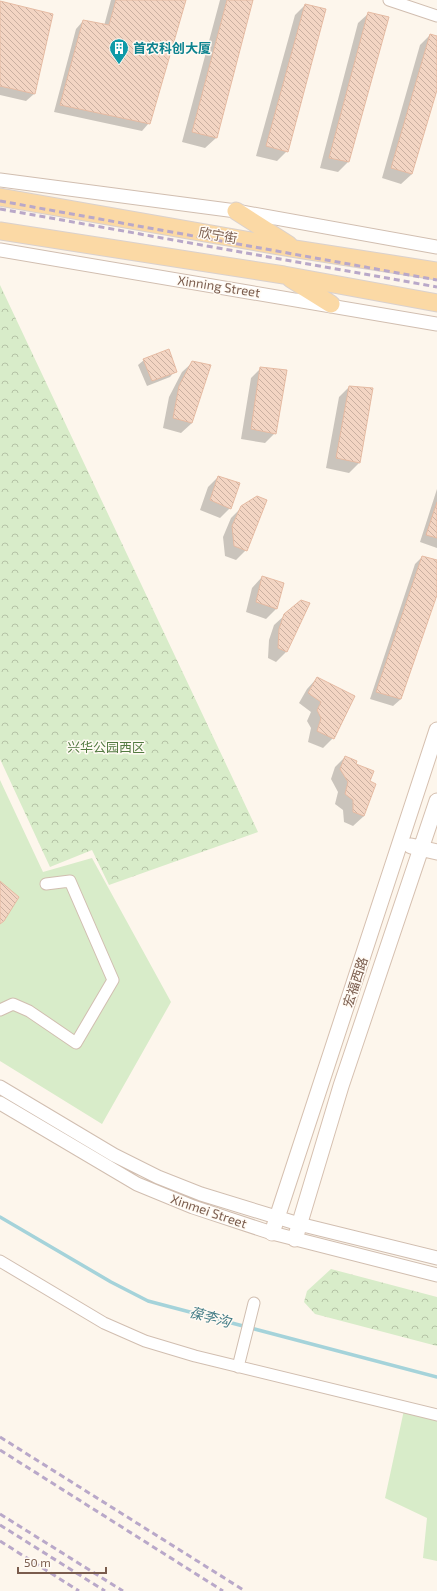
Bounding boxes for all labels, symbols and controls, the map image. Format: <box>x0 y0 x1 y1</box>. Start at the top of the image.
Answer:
building icon: 首农科创大厦 <box>108 37 130 65</box>
place label: 首农科创大厦 <box>133 40 211 56</box>
street label: 欣宁街 <box>197 224 239 246</box>
street label: Xinning Street <box>177 272 261 300</box>
park label: 兴华公园西区 <box>67 739 145 755</box>
street label: 宏福西路 <box>339 955 371 1009</box>
street label: Xinmei Street <box>169 1191 249 1231</box>
water label: 葆李沟 <box>188 1303 235 1331</box>
scale bar <box>18 1549 106 1575</box>
text: 50 m <box>24 1555 51 1569</box>

